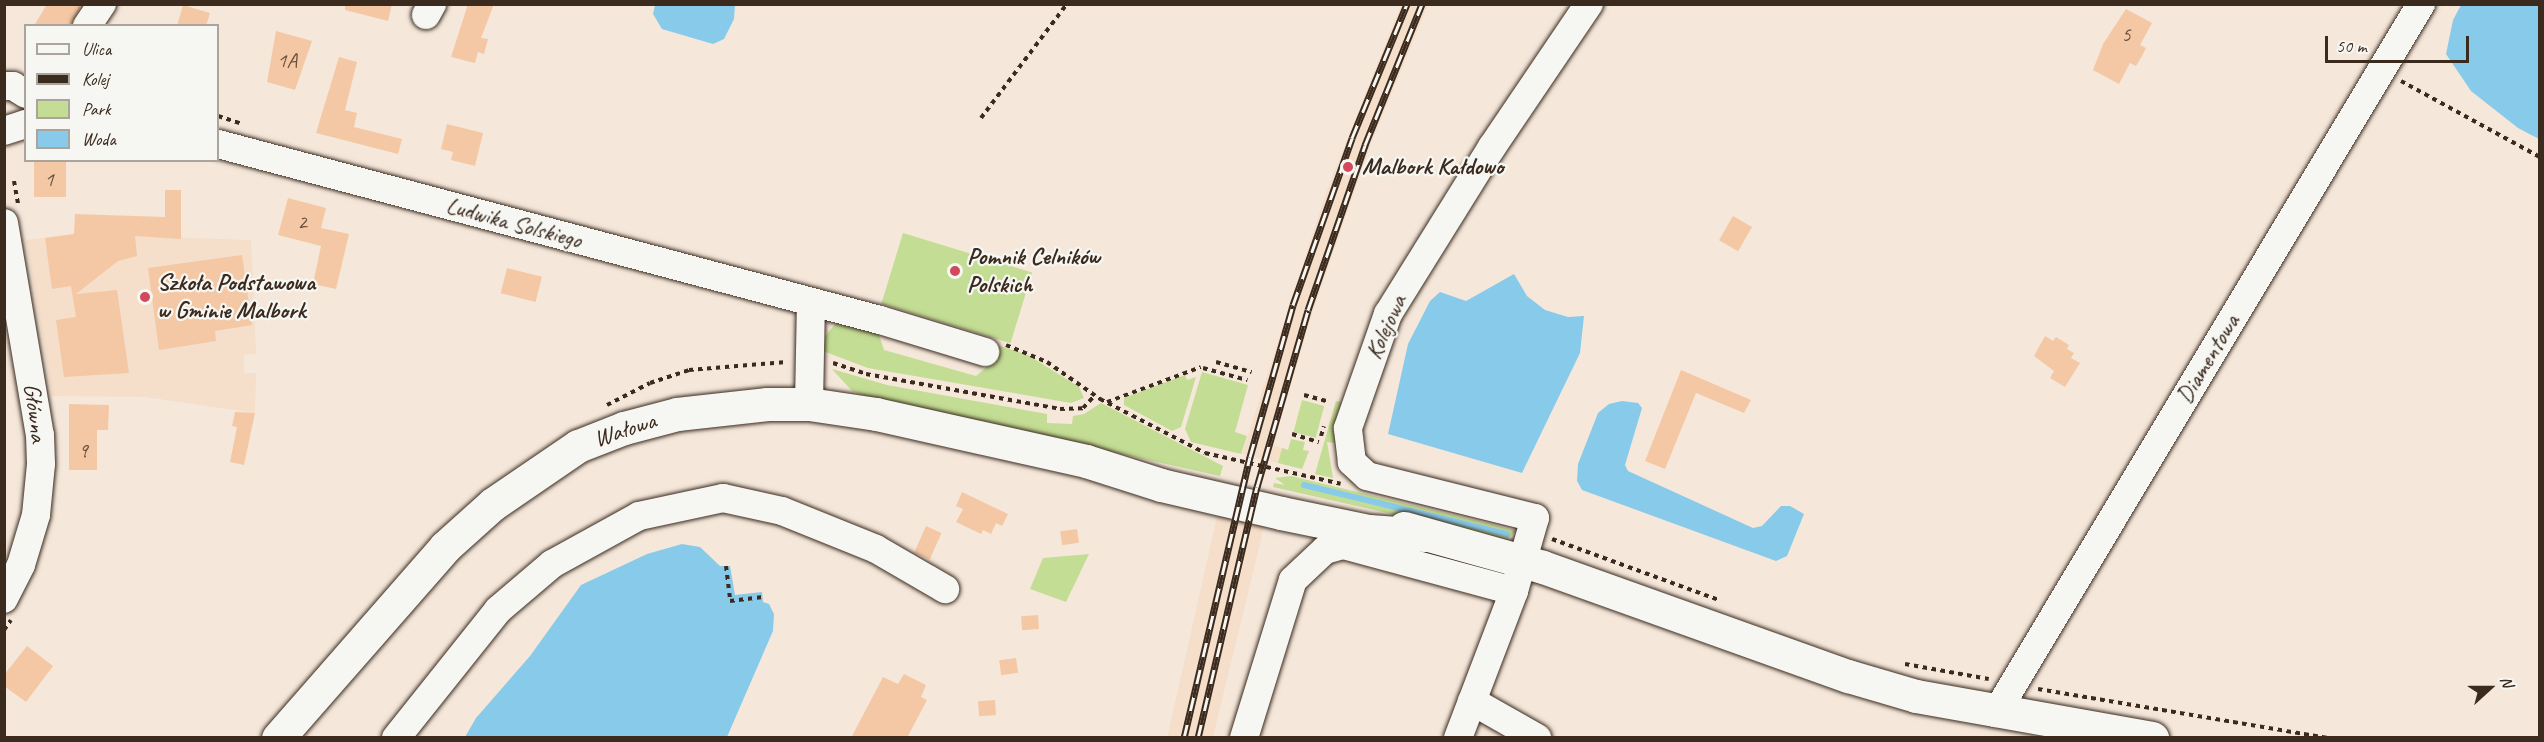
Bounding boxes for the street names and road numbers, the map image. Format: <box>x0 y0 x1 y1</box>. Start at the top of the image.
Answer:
street label: Ludwika Solskiego <box>443 191 585 255</box>
street label: Kolejowa <box>1359 290 1413 364</box>
street label: Diamentowa <box>2170 309 2246 409</box>
street label: Główna <box>17 382 53 444</box>
street label: Wałowa <box>590 407 660 453</box>

